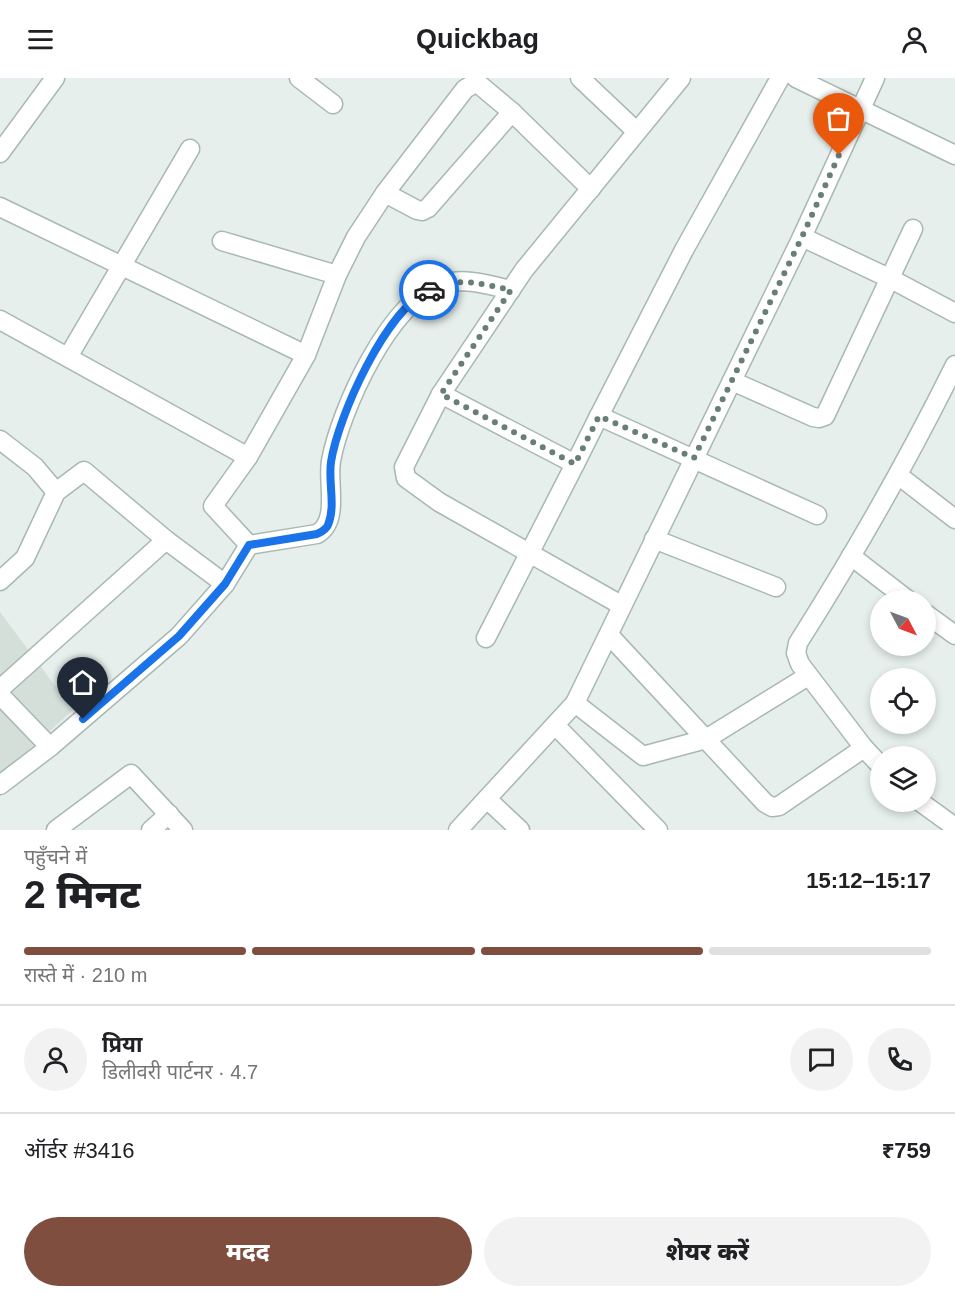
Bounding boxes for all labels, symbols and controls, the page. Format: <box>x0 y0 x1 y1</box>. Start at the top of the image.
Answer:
icon: menu <box>24 23 57 56</box>
icon: person <box>898 23 931 56</box>
text: Quickbag <box>416 24 539 54</box>
pin <box>813 93 864 155</box>
icon: bag <box>822 102 855 135</box>
courier <box>399 260 459 320</box>
icon: car <box>413 274 446 307</box>
north arrow <box>870 590 936 656</box>
map controls <box>870 590 936 812</box>
pin <box>57 657 108 719</box>
icon: home <box>66 666 99 699</box>
button: locate <box>870 668 936 734</box>
button: layers <box>870 746 936 812</box>
text: पहुँचने में <box>24 846 87 868</box>
text: 15:12–15:17 <box>806 868 931 893</box>
text: 2 मिनट <box>24 873 141 916</box>
text: रास्ते में · 210 m <box>24 964 147 986</box>
button: person <box>24 1028 87 1091</box>
button: chat <box>790 1028 853 1091</box>
button: phone <box>868 1028 931 1091</box>
text: प्रिया <box>102 1032 142 1057</box>
text: डिलीवरी पार्टनर · 4.7 <box>102 1061 258 1083</box>
text: ऑर्डर #3416 <box>24 1138 135 1163</box>
text: ₹759 <box>882 1138 931 1163</box>
button: मदद <box>24 1217 472 1286</box>
button: शेयर करें <box>484 1217 931 1286</box>

